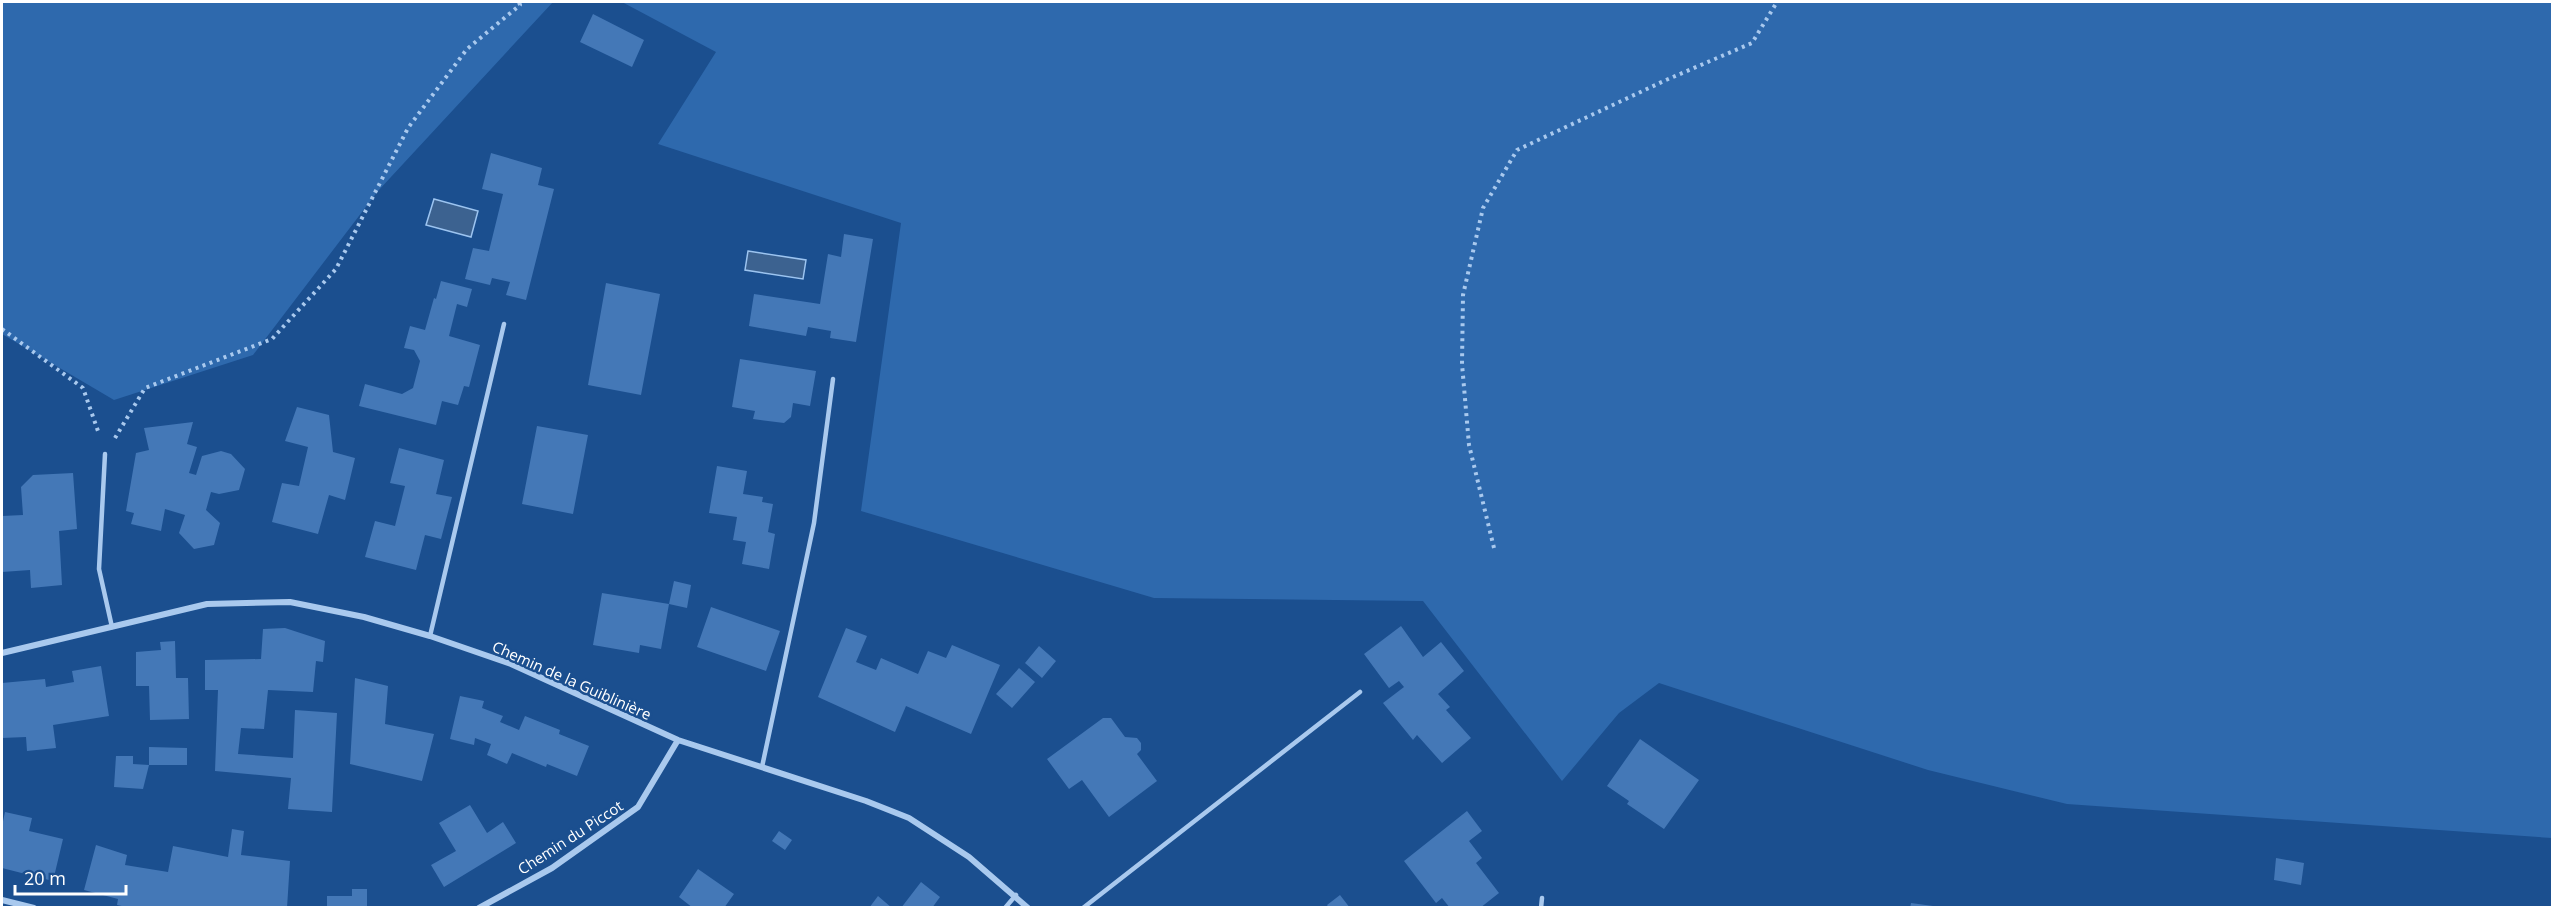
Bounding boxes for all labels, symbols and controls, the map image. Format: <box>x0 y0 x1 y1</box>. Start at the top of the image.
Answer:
street label: Chemin de la Guiblinière <box>489 636 655 724</box>
street label: Chemin du Piccot <box>514 795 626 879</box>
scale bar <box>15 858 126 896</box>
text: 20 m <box>24 866 66 890</box>

